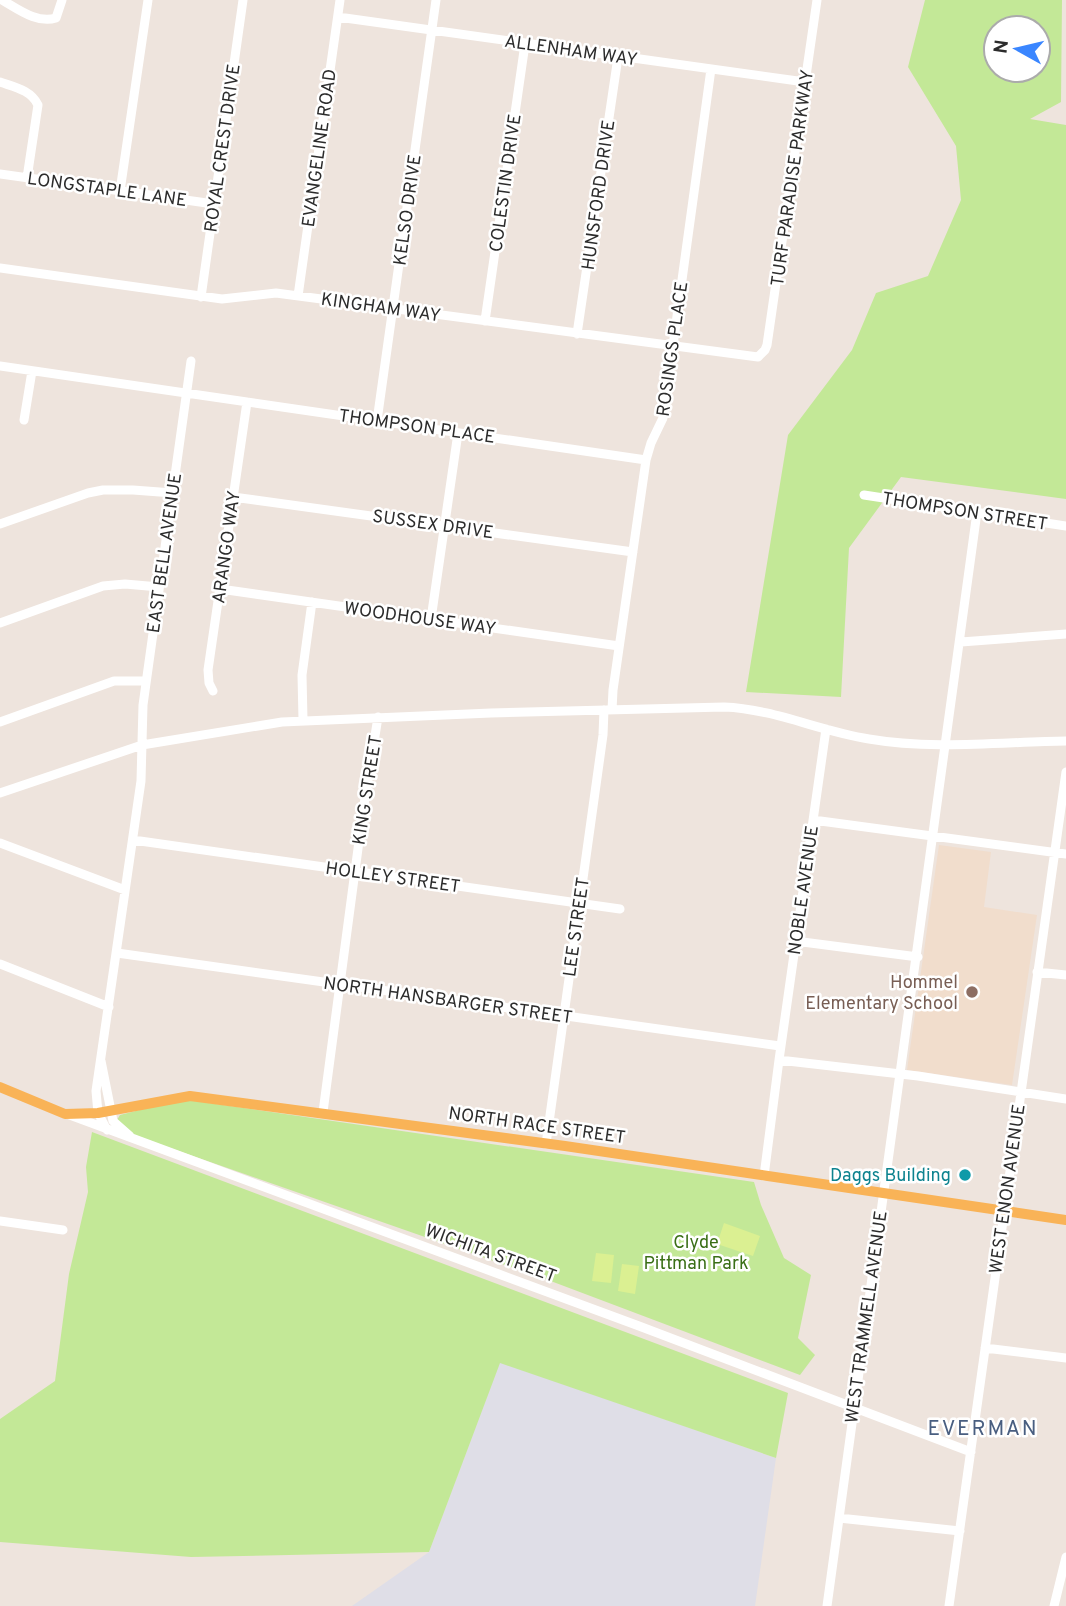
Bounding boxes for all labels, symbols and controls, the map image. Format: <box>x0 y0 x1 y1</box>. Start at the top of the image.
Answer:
north arrow <box>982 14 1052 84</box>
street label: ALLENHAM WAY <box>503 31 639 72</box>
text: N <box>989 38 1015 55</box>
street label: ROYAL CREST DRIVE <box>200 63 247 234</box>
street label: EVANGELINE ROAD <box>298 68 343 229</box>
street label: TURF PARADISE PARKWAY <box>767 68 820 288</box>
street label: COLESTIN DRIVE <box>485 113 528 254</box>
street label: HUNSFORD DRIVE <box>578 119 621 272</box>
street label: KELSO DRIVE <box>389 153 428 267</box>
street label: LONGSTAPLE LANE <box>26 168 188 213</box>
street label: ROSINGS PLACE <box>653 280 694 418</box>
street label: KINGHAM WAY <box>319 289 442 328</box>
street label: THOMPSON PLACE <box>337 405 496 450</box>
street label: EAST BELL AVENUE <box>143 472 188 635</box>
street label: THOMPSON STREET <box>881 488 1049 537</box>
street label: ARANGO WAY <box>208 489 247 605</box>
street label: SUSSEX DRIVE <box>371 506 495 545</box>
street label: WOODHOUSE WAY <box>342 597 497 642</box>
street label: KING STREET <box>348 734 389 847</box>
street label: NOBLE AVENUE <box>784 824 825 956</box>
street label: HOLLEY STREET <box>324 858 462 899</box>
street label: LEE STREET <box>559 876 596 979</box>
place label: Hommel Elementary School <box>805 972 958 1016</box>
street label: NORTH HANSBARGER STREET <box>322 973 574 1030</box>
marker: Hommel Elementary School <box>964 984 980 1000</box>
street label: NORTH RACE STREET <box>447 1103 627 1150</box>
street label: WEST ENON AVENUE <box>985 1103 1032 1276</box>
place label: Daggs Building <box>830 1165 951 1188</box>
marker: Daggs Building <box>957 1167 973 1183</box>
street label: WEST TRAMMELL AVENUE <box>841 1209 894 1425</box>
street label: WICHITA STREET <box>422 1220 559 1289</box>
park label: Clyde Pittman Park <box>643 1232 749 1276</box>
district label: EVERMAN <box>927 1416 1039 1443</box>

